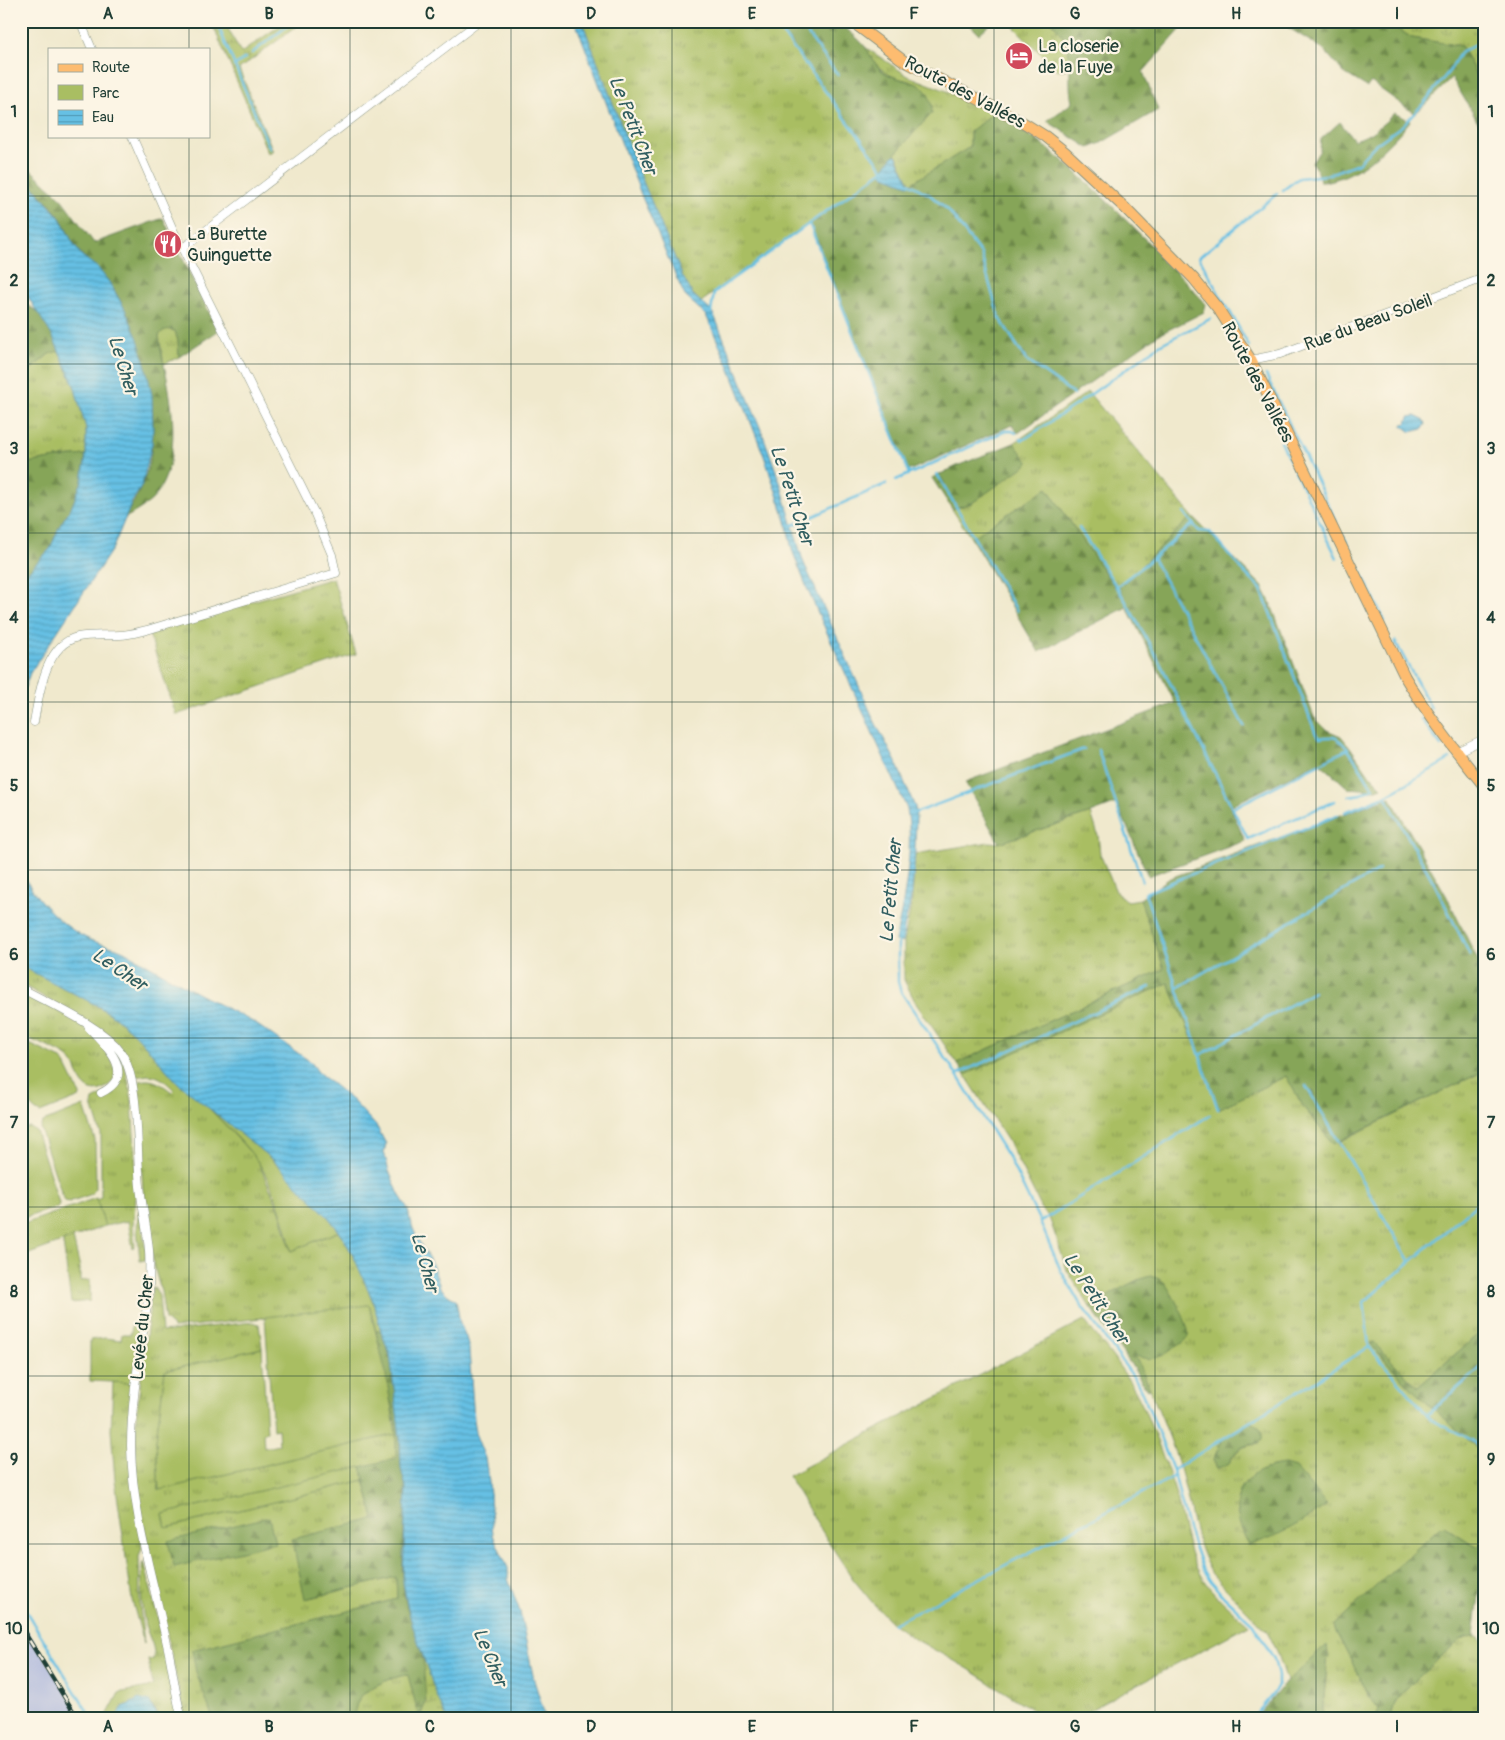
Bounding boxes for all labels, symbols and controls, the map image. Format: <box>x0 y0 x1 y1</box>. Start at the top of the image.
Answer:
text: A <box>103 4 114 24</box>
text: B <box>264 4 274 24</box>
text: C <box>425 4 435 24</box>
text: D <box>586 4 596 24</box>
text: E <box>748 4 757 24</box>
text: F <box>909 4 919 24</box>
text: G <box>1070 4 1081 24</box>
text: H <box>1231 4 1241 24</box>
text: I <box>1395 4 1399 24</box>
place label: La closerie de la Fuye <box>1038 35 1119 79</box>
hotel icon: La closerie de la Fuye <box>1004 41 1034 71</box>
legend <box>48 48 210 138</box>
street label: Route des Vallées <box>901 51 1029 134</box>
text: Route <box>92 58 130 77</box>
water label: Le Petit Cher <box>603 73 664 180</box>
text: Parc <box>92 84 120 103</box>
text: 1 <box>11 102 17 122</box>
text: 1 <box>1488 102 1494 122</box>
text: Eau <box>92 108 114 127</box>
place label: La Burette Guinguette <box>187 223 272 267</box>
restaurant icon: La Burette Guinguette <box>153 229 183 259</box>
text: 2 <box>10 271 19 291</box>
text: 2 <box>1487 271 1496 291</box>
street label: Rue du Beau Soleil <box>1301 289 1435 356</box>
street label: Route des Vallées <box>1216 318 1299 446</box>
water label: Le Cher <box>103 333 144 400</box>
text: 3 <box>10 439 19 459</box>
text: 3 <box>1487 439 1496 459</box>
water label: Le Petit Cher <box>765 442 820 550</box>
text: 4 <box>9 608 19 628</box>
text: 4 <box>1486 608 1496 628</box>
text: 5 <box>10 776 19 796</box>
text: 5 <box>1487 776 1496 796</box>
water label: Le Petit Cher <box>875 836 908 944</box>
water label: Le Cher <box>87 943 153 998</box>
text: 6 <box>9 945 19 965</box>
text: 6 <box>1486 945 1496 965</box>
text: 7 <box>10 1113 19 1133</box>
text: 7 <box>1487 1113 1496 1133</box>
water label: Le Cher <box>406 1230 445 1297</box>
water label: Le Petit Cher <box>1058 1249 1136 1350</box>
street label: Levée du Cher <box>126 1273 160 1381</box>
text: 8 <box>10 1282 18 1302</box>
text: 8 <box>1487 1282 1495 1302</box>
text: 9 <box>10 1450 18 1470</box>
text: 9 <box>1487 1450 1495 1470</box>
text: 10 <box>5 1619 23 1639</box>
text: 10 <box>1482 1619 1500 1639</box>
water label: Le Cher <box>468 1625 513 1692</box>
text: A <box>103 1717 114 1737</box>
text: B <box>264 1717 274 1737</box>
text: C <box>425 1717 435 1737</box>
text: D <box>586 1717 596 1737</box>
text: E <box>748 1717 757 1737</box>
text: F <box>909 1717 919 1737</box>
text: G <box>1070 1717 1081 1737</box>
text: H <box>1231 1717 1241 1737</box>
text: I <box>1395 1717 1399 1737</box>

